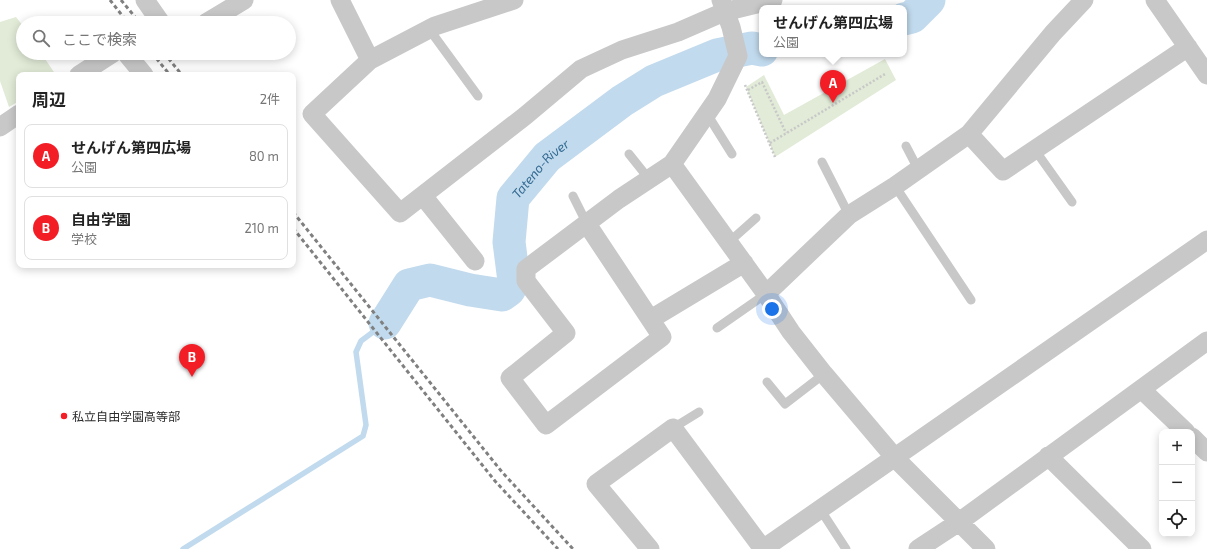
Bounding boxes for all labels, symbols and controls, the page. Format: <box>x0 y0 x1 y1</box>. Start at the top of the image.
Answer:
popup <box>759 5 907 57</box>
text: せんげん第四広場 <box>773 13 893 31</box>
search box <box>16 16 296 60</box>
icon: search <box>30 27 52 49</box>
text: ここで検索 <box>62 30 137 48</box>
text: 公園 <box>773 34 799 50</box>
pin: A <box>820 70 846 103</box>
text: 周辺 <box>32 89 66 109</box>
text: 2件 <box>260 91 280 107</box>
water label: Tateno-River <box>508 135 573 201</box>
text: せんげん第四広場 <box>71 138 191 156</box>
text: A <box>42 148 50 164</box>
text: 80 m <box>249 148 279 164</box>
text: 公園 <box>71 159 97 175</box>
text: 自由学園 <box>71 210 131 228</box>
text: B <box>42 220 50 236</box>
text: 210 m <box>244 220 279 236</box>
text: 学校 <box>71 231 97 247</box>
your location <box>762 299 782 319</box>
pin: B <box>179 344 205 377</box>
place label: 私立自由学園高等部 <box>72 409 180 423</box>
marker: 私立自由学園高等部 <box>59 411 69 421</box>
map controls <box>1159 429 1195 537</box>
button: + <box>1159 429 1195 465</box>
button: − <box>1159 465 1195 501</box>
button: locate <box>1159 501 1195 537</box>

